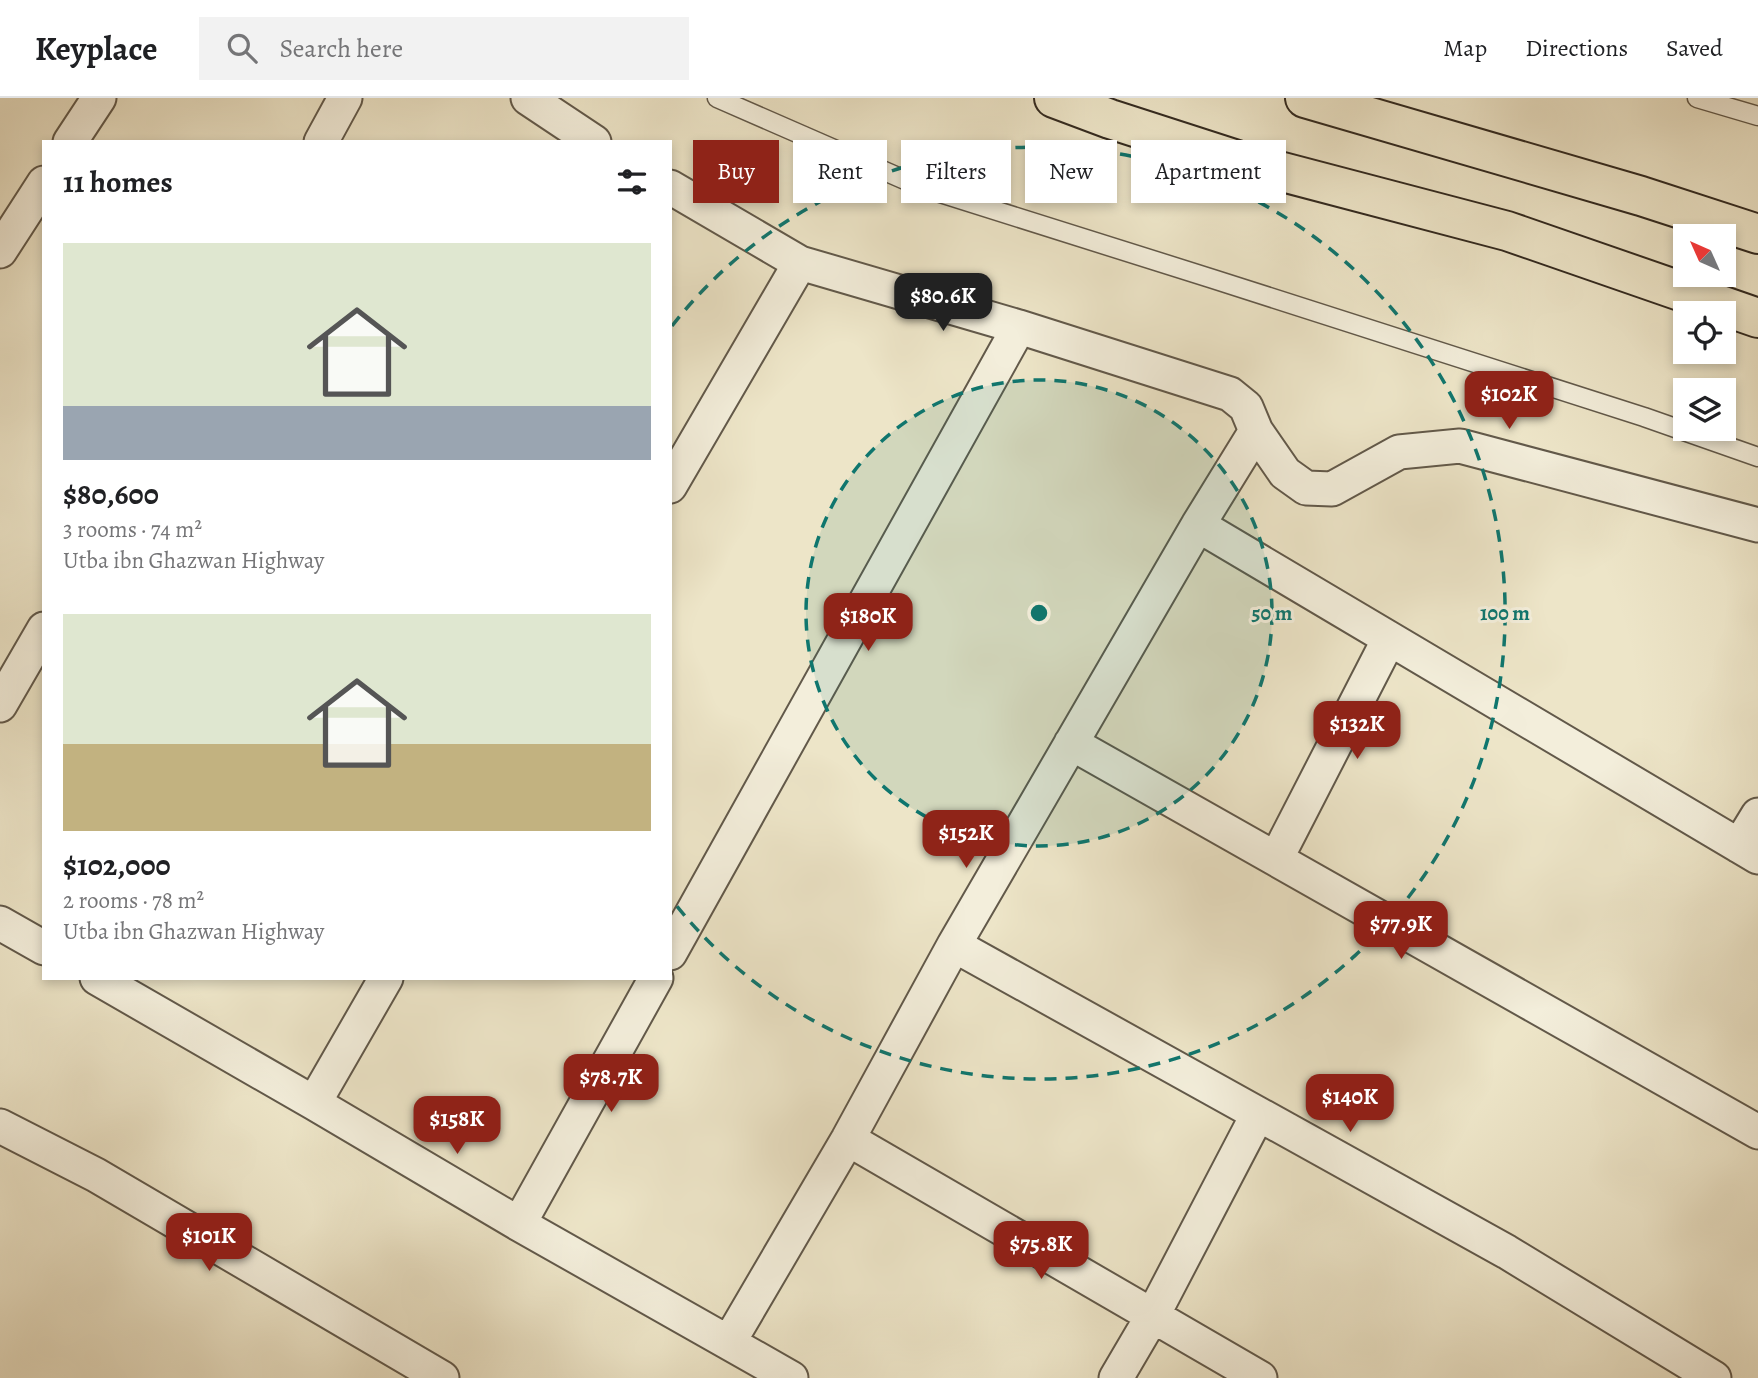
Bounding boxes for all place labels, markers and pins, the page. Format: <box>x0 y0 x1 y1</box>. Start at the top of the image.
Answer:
pin: $80.6K <box>886 274 1000 333</box>
pin: $102K <box>1460 372 1558 431</box>
pin: $180K <box>819 594 917 653</box>
centre of rings <box>1027 601 1051 625</box>
pin: $132K <box>1308 702 1406 761</box>
pin: $152K <box>917 810 1015 870</box>
pin: $77.9K <box>1344 902 1458 961</box>
pin: $78.7K <box>554 1054 668 1114</box>
pin: $140K <box>1301 1074 1399 1134</box>
pin: $158K <box>408 1096 506 1156</box>
pin: $101K <box>160 1214 258 1273</box>
pin: $75.8K <box>984 1222 1098 1281</box>

